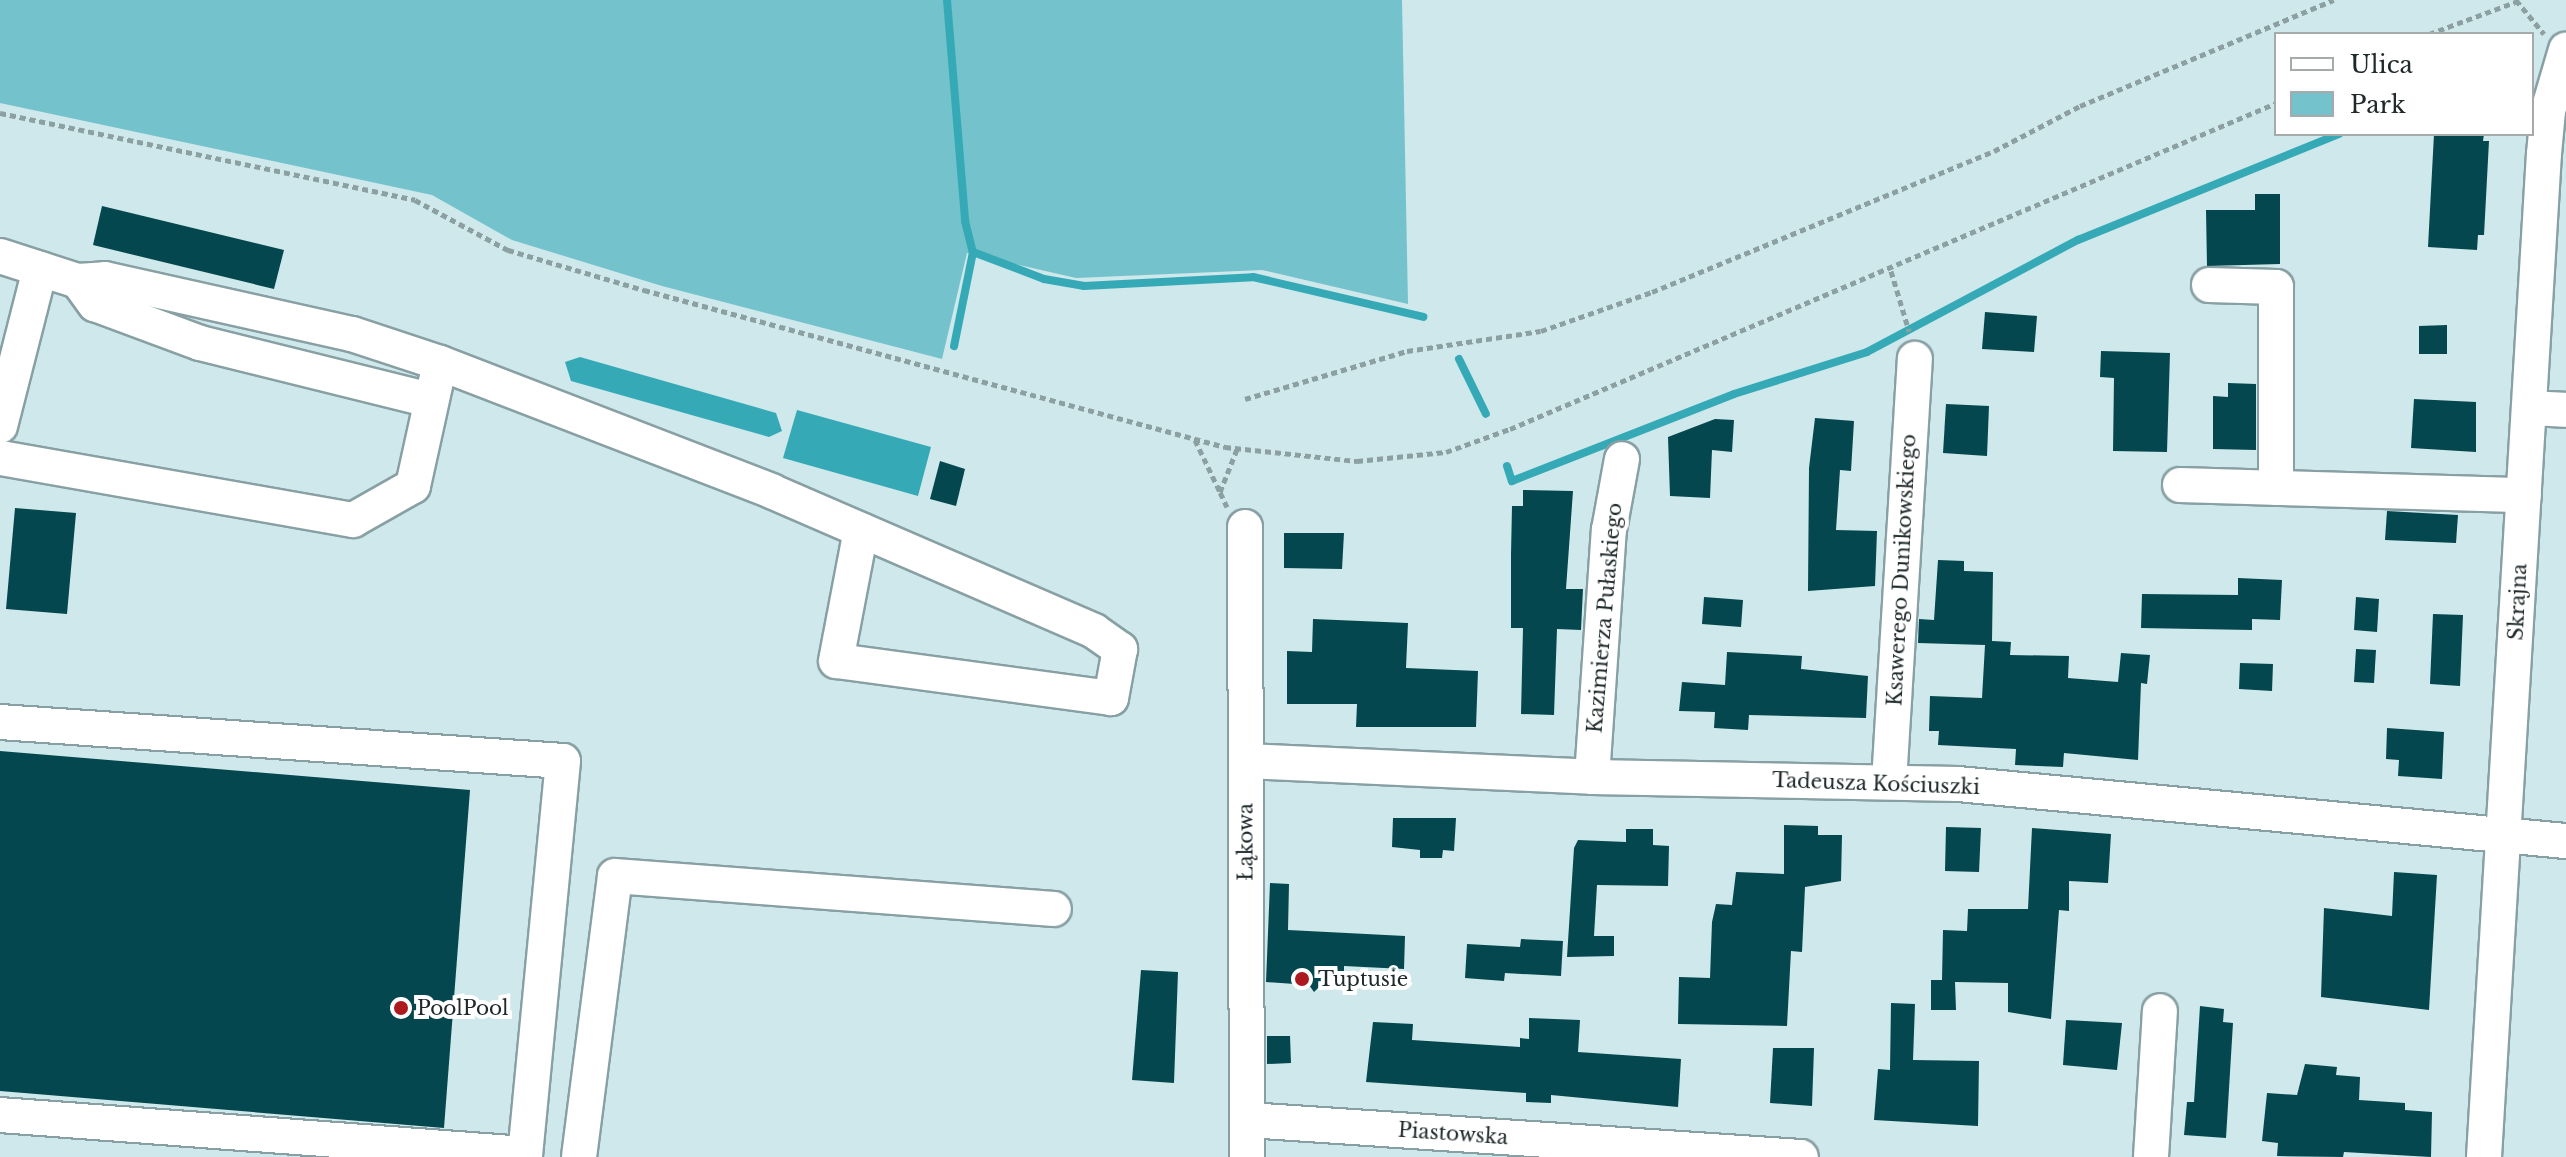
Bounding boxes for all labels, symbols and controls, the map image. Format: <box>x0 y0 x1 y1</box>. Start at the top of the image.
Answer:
legend <box>2274 32 2534 136</box>
text: Ulica <box>2350 50 2413 79</box>
text: Park <box>2350 90 2406 119</box>
street label: Ksawerego Dunikowskiego <box>1883 433 1921 707</box>
street label: Kazimierza Pułaskiego <box>1583 502 1627 734</box>
street label: Skrajna <box>2504 563 2532 641</box>
street label: Tadeusza Kościuszki <box>1772 768 1980 800</box>
street label: Łąkowa <box>1234 803 1258 881</box>
place label: Tuptusie <box>1318 967 1408 991</box>
marker: Tuptusie <box>1293 970 1311 988</box>
place label: PoolPool <box>417 996 509 1020</box>
marker: PoolPool <box>392 999 410 1017</box>
street label: Piastowska <box>1397 1118 1509 1150</box>

